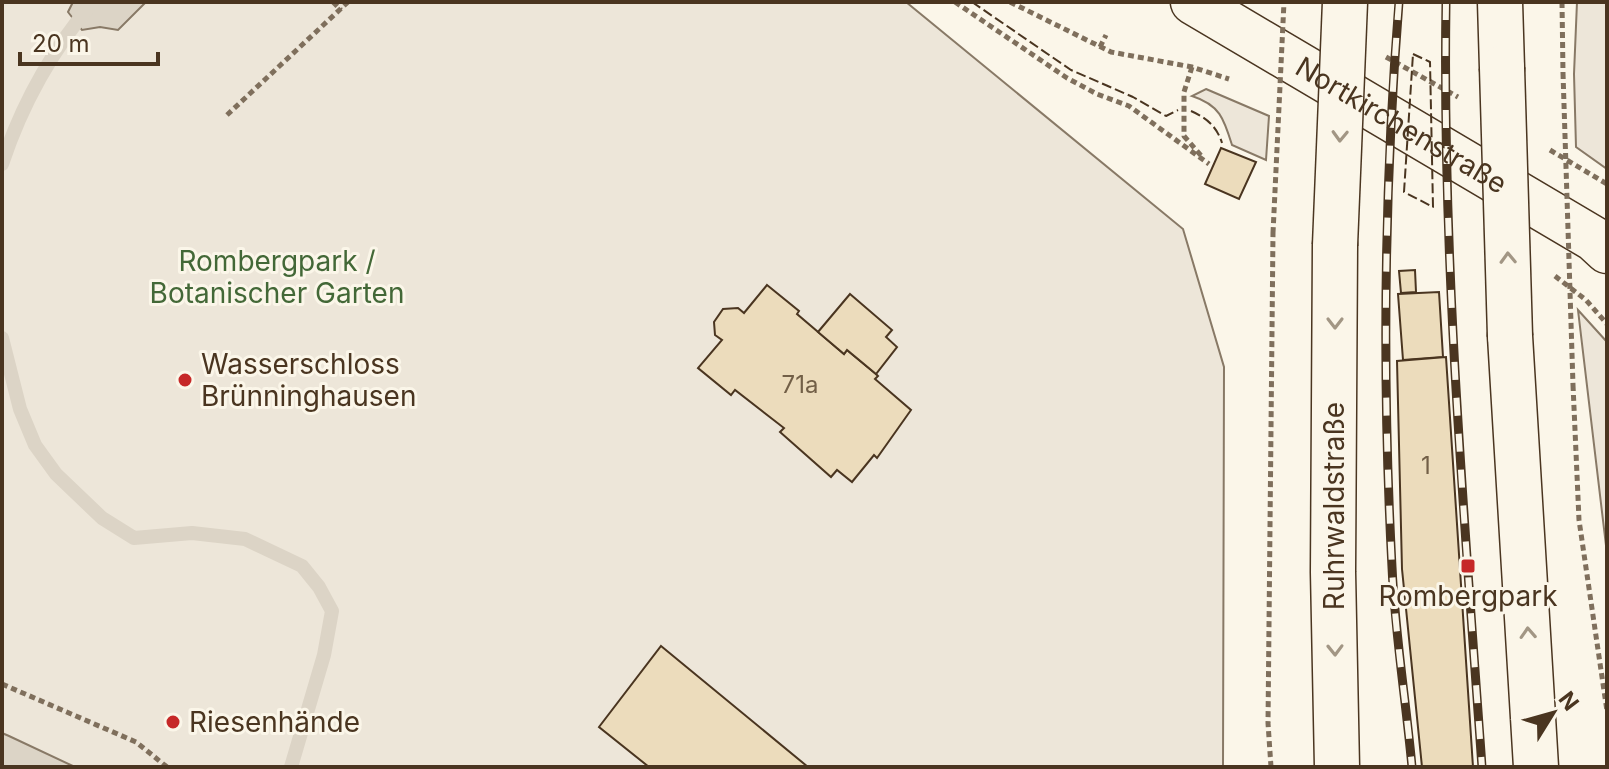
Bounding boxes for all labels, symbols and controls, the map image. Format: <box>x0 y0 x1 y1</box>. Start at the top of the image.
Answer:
scale bar <box>20 16 158 66</box>
text: 20 m <box>32 29 90 58</box>
street label: Nortkirchenstraße <box>1290 50 1513 201</box>
one-way arrow <box>1331 130 1348 143</box>
park label: Rombergpark / Botanischer Garten <box>150 244 404 310</box>
one-way arrow <box>1499 251 1516 264</box>
one-way arrow <box>1326 317 1344 330</box>
place label: Wasserschloss Brünninghausen <box>201 347 416 413</box>
house number: 71a <box>782 370 818 399</box>
marker: Wasserschloss Brünninghausen <box>176 371 194 389</box>
street label: Ruhrwaldstraße <box>1317 402 1351 610</box>
house number: 1 <box>1421 451 1431 480</box>
marker: Rombergpark <box>1459 557 1477 575</box>
place label: Rombergpark <box>1378 579 1558 613</box>
one-way arrow <box>1520 626 1537 639</box>
one-way arrow <box>1326 644 1343 657</box>
north arrow <box>1513 673 1593 753</box>
text: N <box>1554 686 1584 715</box>
place label: Riesenhände <box>189 705 360 739</box>
marker: Riesenhände <box>164 713 182 731</box>

